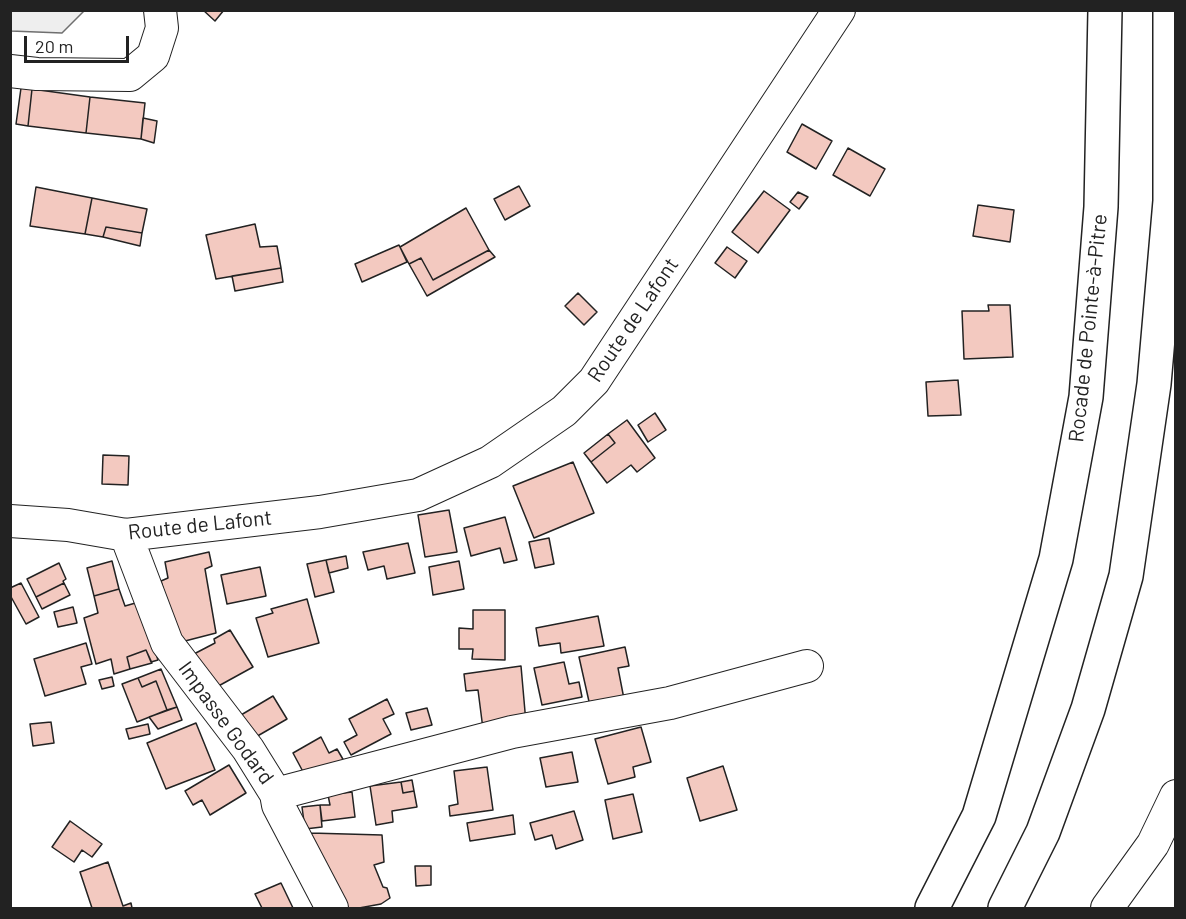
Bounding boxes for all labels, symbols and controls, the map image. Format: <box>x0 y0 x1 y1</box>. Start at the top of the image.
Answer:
scale bar <box>27 24 132 62</box>
text: 20 m <box>35 35 73 57</box>
street label: Rocade de Pointe-à-Pitre <box>1063 213 1113 443</box>
street label: Route de Lafont <box>582 253 684 387</box>
street label: Route de Lafont <box>127 505 273 545</box>
street label: Impasse Godard <box>173 657 279 789</box>

